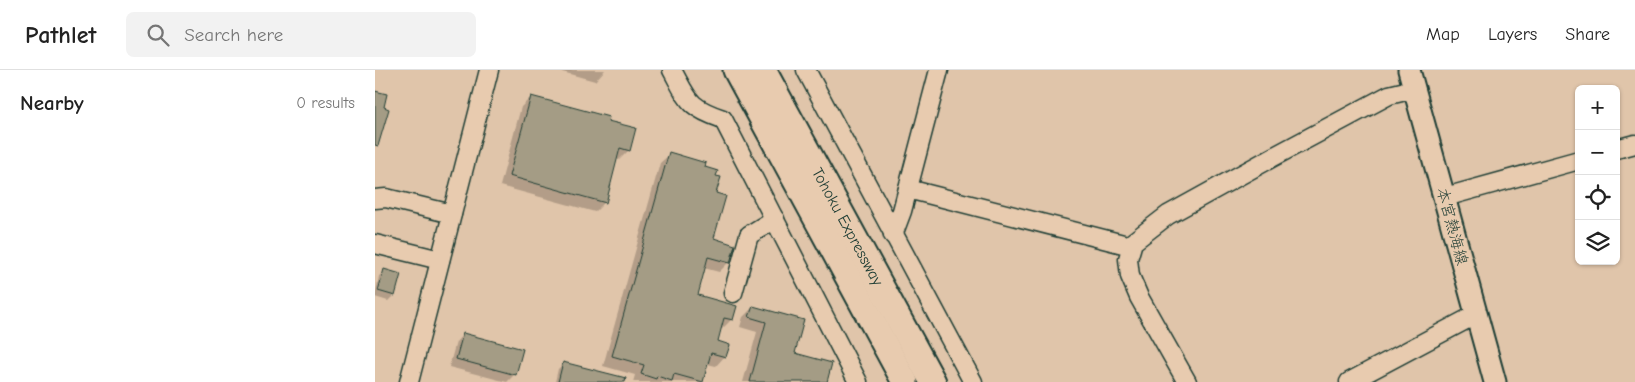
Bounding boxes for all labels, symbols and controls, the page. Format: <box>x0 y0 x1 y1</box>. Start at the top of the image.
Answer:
search box <box>126 12 476 57</box>
text: Pathlet <box>25 21 96 49</box>
icon: search <box>144 21 172 49</box>
text: Search here <box>184 24 283 46</box>
text: Map <box>1426 24 1460 45</box>
text: Layers <box>1488 24 1537 45</box>
text: Share <box>1565 24 1610 45</box>
map controls <box>1575 85 1620 265</box>
button: + <box>1575 85 1620 130</box>
text: Nearby <box>20 91 84 115</box>
text: 0 results <box>296 94 355 112</box>
button: − <box>1575 130 1620 175</box>
street label: Tohoku Expressway <box>808 165 887 290</box>
button: locate <box>1575 175 1620 220</box>
street label: 本宮熱海線 <box>1433 185 1471 267</box>
button: layers <box>1575 220 1620 265</box>

